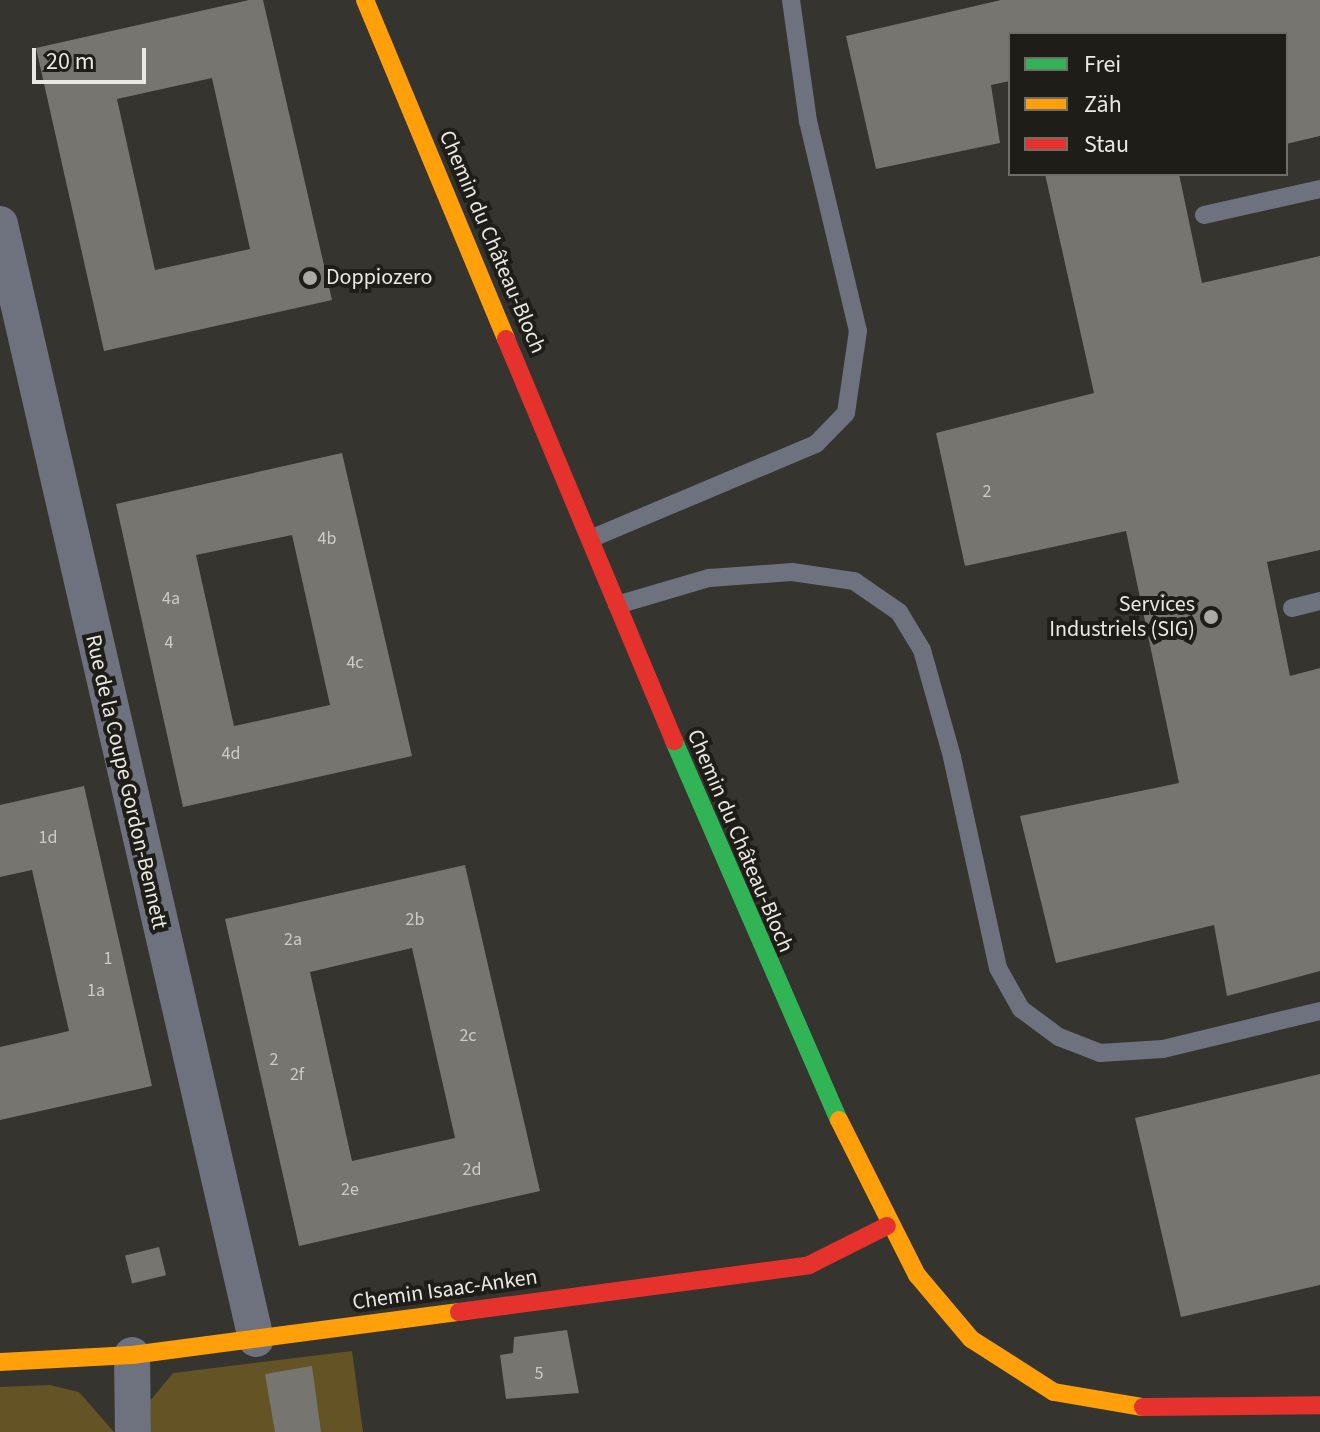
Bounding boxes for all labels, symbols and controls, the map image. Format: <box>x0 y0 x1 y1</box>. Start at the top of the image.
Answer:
scale bar <box>36 32 150 82</box>
legend <box>1008 32 1288 176</box>
text: 20 m <box>46 44 95 79</box>
text: Frei <box>1084 47 1121 82</box>
text: Zäh <box>1084 87 1122 122</box>
street label: Chemin du Château-Bloch <box>433 127 551 357</box>
text: Stau <box>1084 127 1129 162</box>
place label: Doppiozero <box>326 265 432 291</box>
marker: Doppiozero <box>301 269 319 287</box>
house number: 2 <box>983 481 991 503</box>
house number: 4b <box>318 528 336 550</box>
house number: 4a <box>162 588 180 610</box>
place label: Services Industriels (SIG) <box>1049 591 1195 642</box>
marker: Services Industriels (SIG) <box>1202 608 1220 626</box>
street label: Rue de la Coupe Gordon-Bennett <box>79 632 173 932</box>
house number: 4 <box>165 632 173 654</box>
house number: 4c <box>346 652 364 674</box>
street label: Chemin du Château-Bloch <box>681 726 799 956</box>
house number: 4d <box>222 743 240 765</box>
house number: 1d <box>39 827 57 849</box>
house number: 2b <box>406 909 424 931</box>
house number: 2a <box>284 929 302 951</box>
house number: 1 <box>104 948 112 970</box>
house number: 1a <box>87 980 105 1002</box>
house number: 2c <box>459 1025 477 1047</box>
house number: 2 <box>270 1049 278 1071</box>
house number: 2f <box>290 1064 304 1086</box>
house number: 2d <box>463 1159 481 1181</box>
house number: 2e <box>341 1179 359 1201</box>
street label: Chemin Isaac-Anken <box>351 1264 539 1316</box>
house number: 5 <box>535 1363 543 1385</box>

